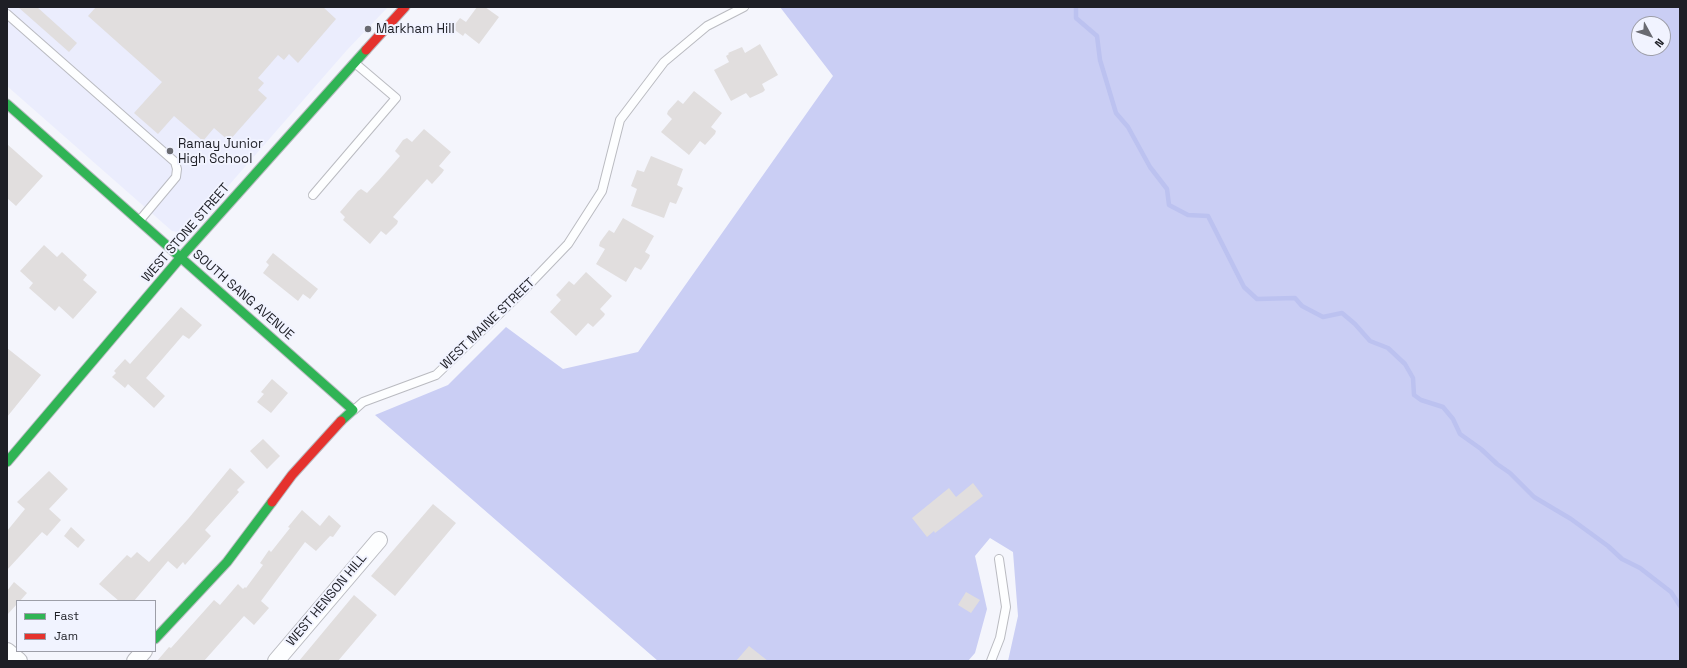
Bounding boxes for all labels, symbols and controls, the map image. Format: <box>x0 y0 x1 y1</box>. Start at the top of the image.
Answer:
north arrow <box>1631 16 1671 56</box>
place label: Markham Hill <box>376 21 455 37</box>
marker: Markham Hill <box>363 24 373 34</box>
text: N <box>1652 36 1667 50</box>
place label: Ramay Junior High School <box>178 136 263 167</box>
marker: Ramay Junior High School <box>165 146 175 156</box>
street label: WEST STONE STREET <box>139 180 233 286</box>
street label: SOUTH SANG AVENUE <box>189 247 297 343</box>
street label: WEST MAINE STREET <box>438 275 538 373</box>
street label: WEST HENSON HILL <box>284 550 370 650</box>
legend <box>16 600 156 652</box>
text: Fast <box>54 608 79 624</box>
text: Jam <box>54 628 78 644</box>

